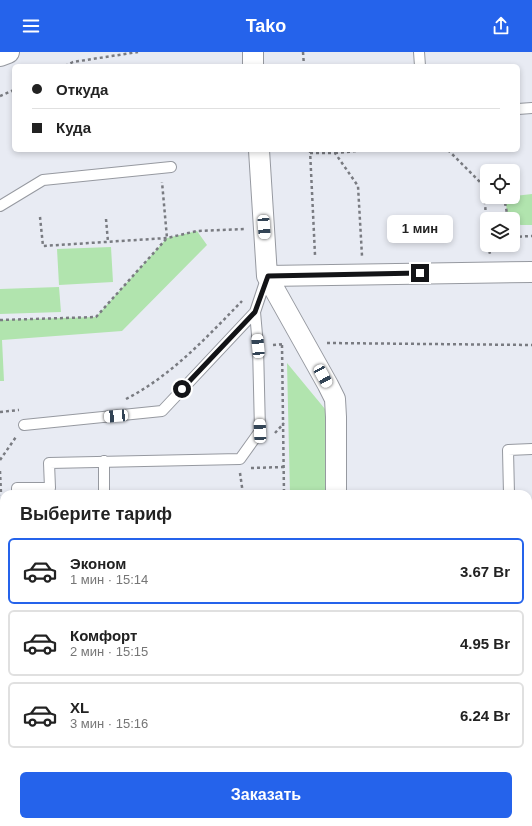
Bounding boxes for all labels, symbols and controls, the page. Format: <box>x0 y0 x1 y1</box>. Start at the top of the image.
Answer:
icon: menu <box>20 15 42 37</box>
icon: share <box>490 15 512 37</box>
text: Tako <box>246 16 286 36</box>
text: Откуда <box>56 81 108 98</box>
text: Куда <box>56 119 91 136</box>
map controls <box>480 164 520 252</box>
button: locate <box>480 164 520 204</box>
button: layers <box>480 212 520 252</box>
car <box>257 215 271 239</box>
callout: 1 мин <box>387 215 453 243</box>
text: 1 мин <box>402 221 438 236</box>
route end <box>411 264 429 282</box>
car <box>251 334 265 358</box>
car <box>312 363 334 389</box>
route start <box>173 380 191 398</box>
car <box>104 409 128 423</box>
car <box>254 419 266 443</box>
text: Выберите тариф <box>20 504 172 524</box>
icon: car <box>22 553 58 589</box>
text: Эконом <box>70 555 126 572</box>
text: 3.67 Br <box>460 563 510 580</box>
text: 1 мин · 15:14 <box>70 572 148 587</box>
icon: car <box>22 625 58 661</box>
text: Комфорт <box>70 627 137 644</box>
text: 4.95 Br <box>460 635 510 652</box>
text: 2 мин · 15:15 <box>70 644 148 659</box>
icon: car <box>22 697 58 733</box>
text: XL <box>70 699 89 716</box>
text: 6.24 Br <box>460 707 510 724</box>
text: 3 мин · 15:16 <box>70 716 148 731</box>
button: Заказать <box>20 772 512 818</box>

